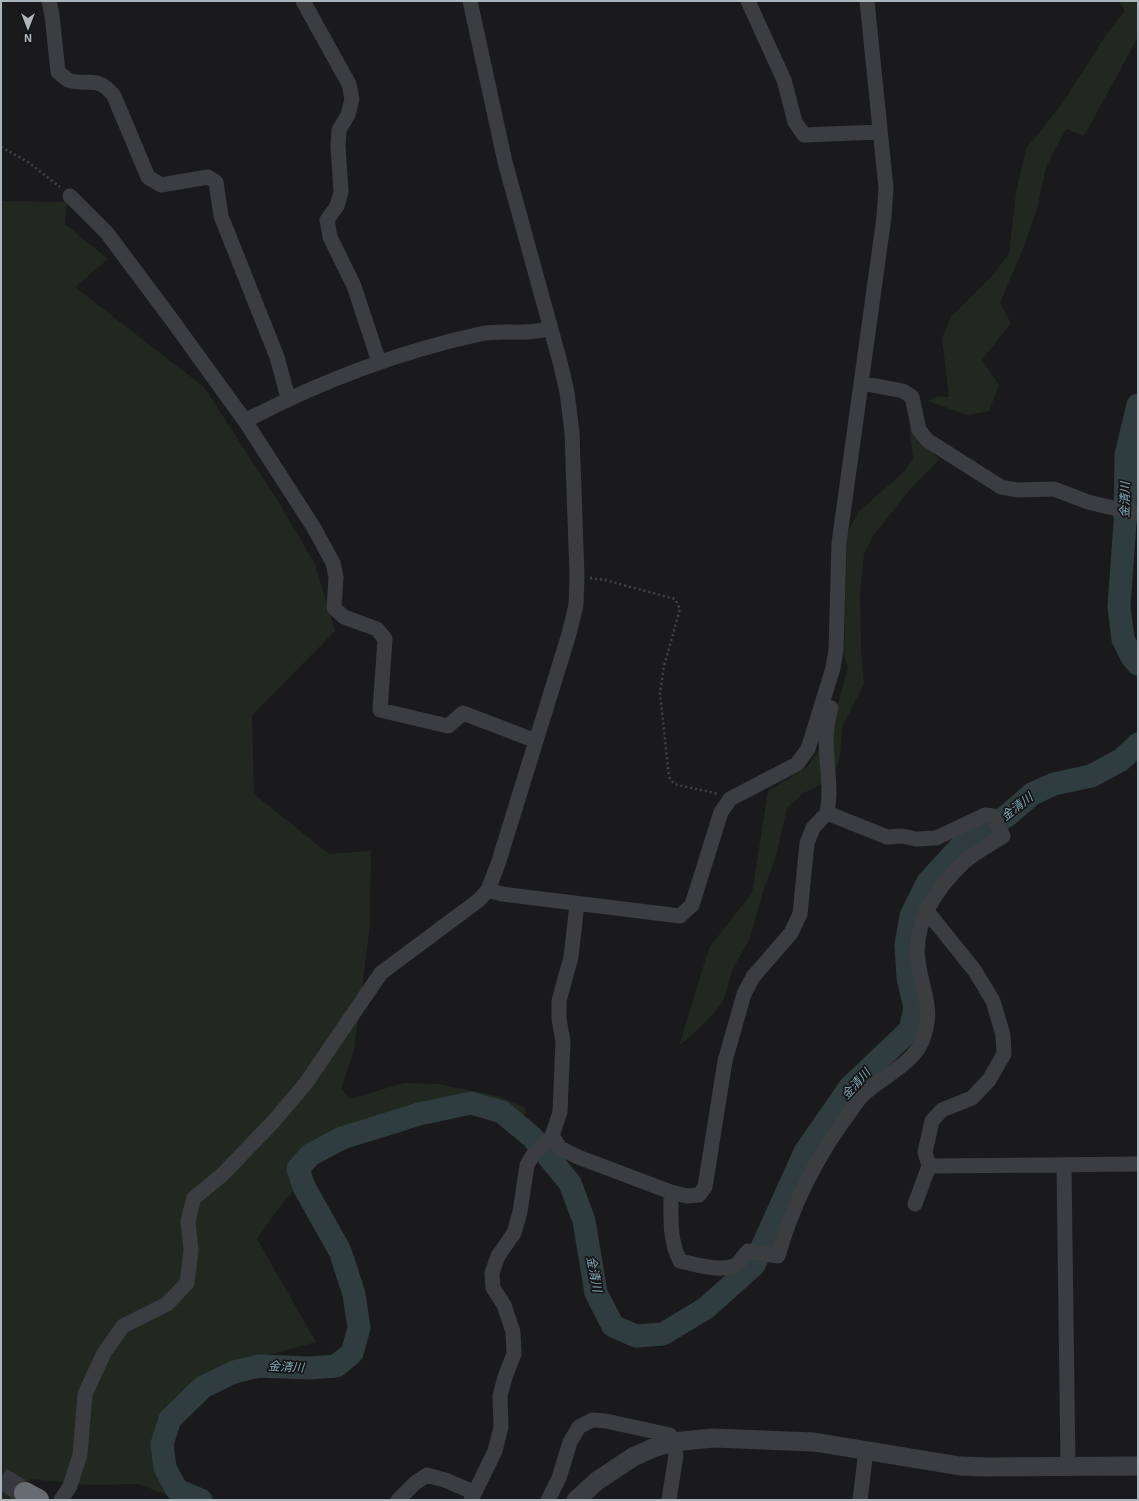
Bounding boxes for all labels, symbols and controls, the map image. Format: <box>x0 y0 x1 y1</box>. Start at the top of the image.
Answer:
north arrow <box>8 8 48 48</box>
text: N <box>24 32 32 45</box>
water label: 金清川 <box>1117 480 1131 518</box>
water label: 金清川 <box>998 788 1036 823</box>
water label: 金清川 <box>838 1064 874 1101</box>
water label: 金清川 <box>585 1255 606 1295</box>
water label: 金清川 <box>268 1358 306 1374</box>

